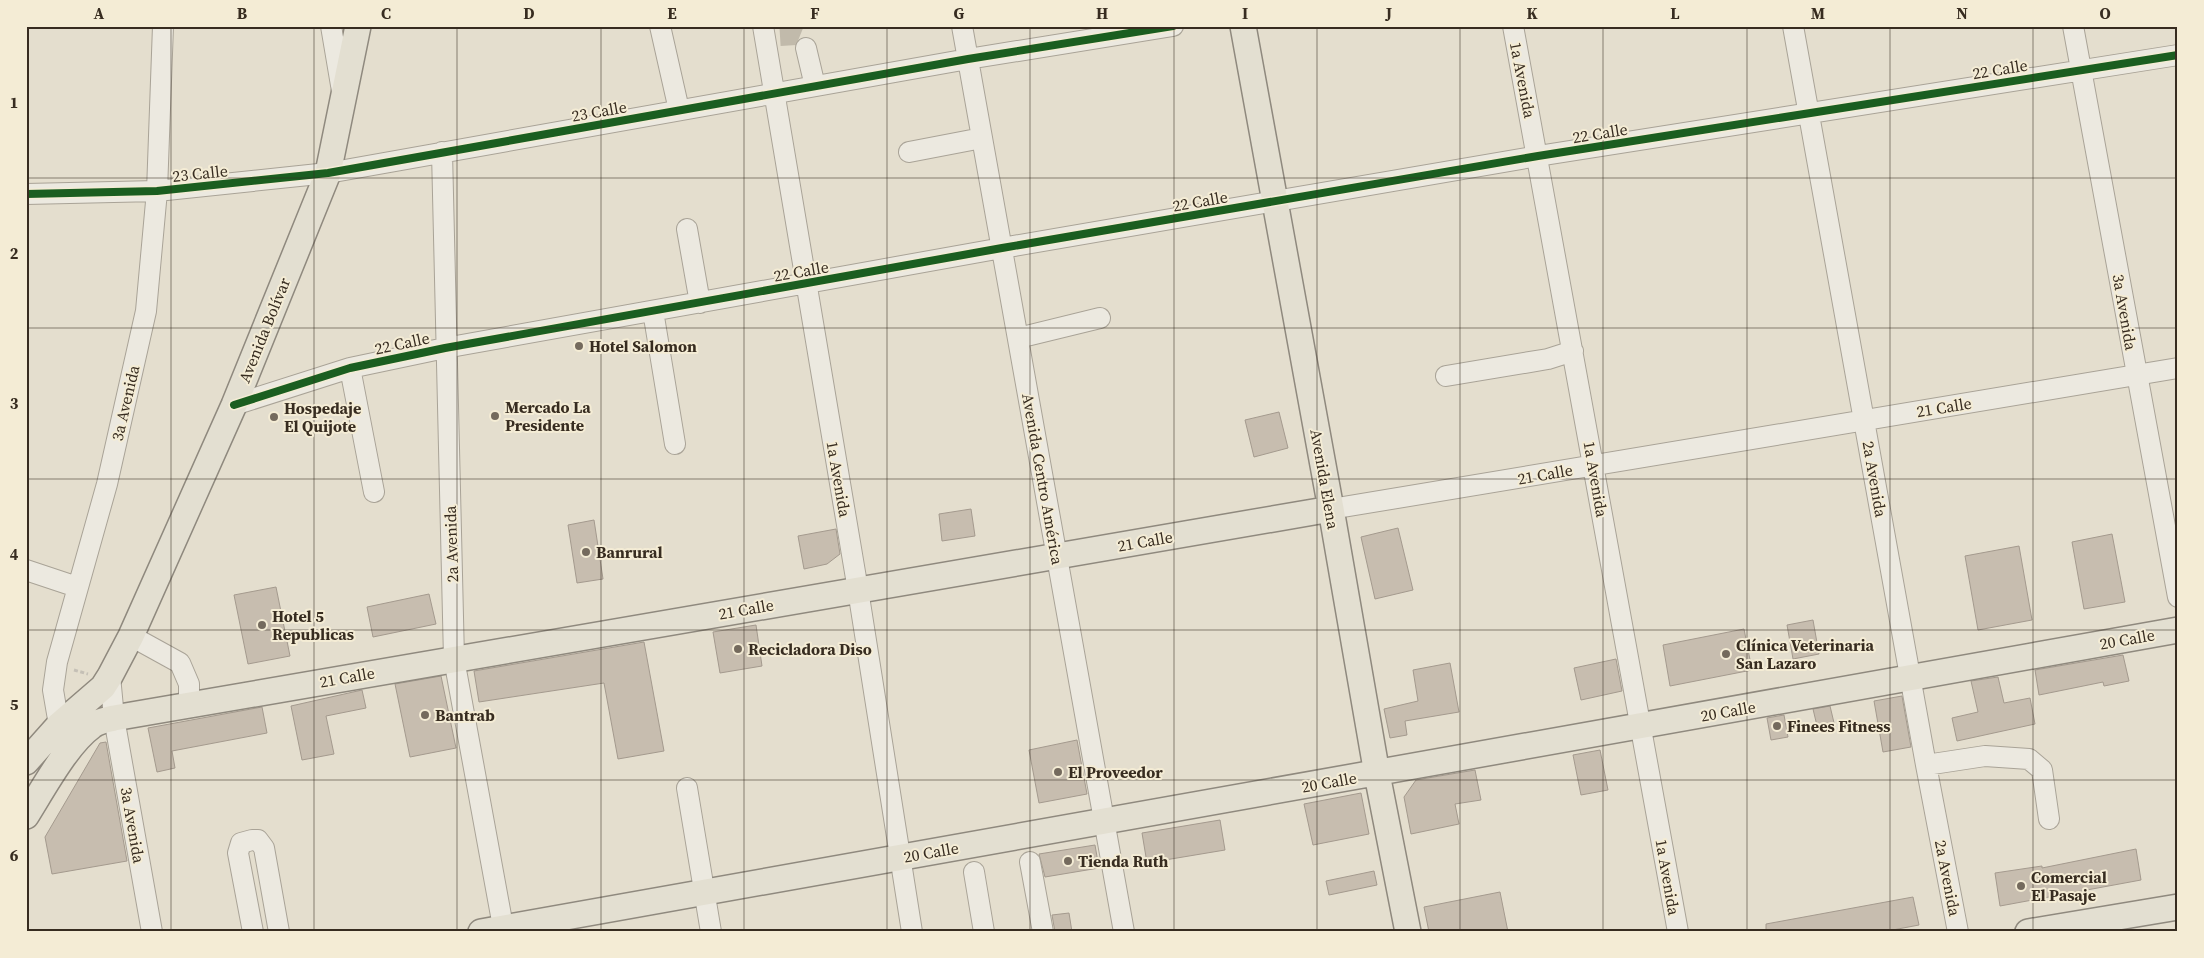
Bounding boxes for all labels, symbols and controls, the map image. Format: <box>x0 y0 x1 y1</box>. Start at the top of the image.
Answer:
text: A <box>94 2 105 24</box>
text: B <box>237 2 248 24</box>
text: C <box>381 2 391 24</box>
text: D <box>523 2 535 24</box>
text: E <box>667 2 677 24</box>
text: F <box>810 2 820 24</box>
text: G <box>954 2 965 24</box>
text: H <box>1096 2 1108 24</box>
text: I <box>1242 2 1248 24</box>
text: J <box>1385 2 1392 24</box>
text: K <box>1526 2 1538 24</box>
text: L <box>1670 2 1680 24</box>
text: M <box>1811 2 1825 24</box>
text: N <box>1956 2 1968 24</box>
text: O <box>2099 2 2111 24</box>
street label: 1a Avenida <box>1505 40 1541 121</box>
street label: 22 Calle <box>1971 54 2029 84</box>
text: 1 <box>10 91 18 113</box>
street label: 23 Calle <box>570 95 628 127</box>
street label: 22 Calle <box>1571 118 1629 148</box>
street label: 23 Calle <box>171 159 229 187</box>
street label: 22 Calle <box>1171 185 1229 217</box>
text: 2 <box>10 242 19 264</box>
street label: 22 Calle <box>772 255 830 287</box>
street label: 3a Avenida <box>2107 272 2143 353</box>
street label: Avenida Bolívar <box>233 274 295 386</box>
street label: 22 Calle <box>372 326 432 360</box>
place label: Hotel Salomon <box>589 335 697 357</box>
marker: Hotel Salomon <box>573 340 585 352</box>
street label: 3a Avenida <box>106 362 145 443</box>
text: 3 <box>10 392 19 414</box>
street label: Avenida Centro América <box>1017 392 1069 567</box>
street label: 21 Calle <box>1915 392 1973 422</box>
place label: Mercado La Presidente <box>505 396 591 436</box>
place label: Hospedaje El Quijote <box>284 397 361 437</box>
marker: Mercado La Presidente <box>489 410 501 422</box>
marker: Hospedaje El Quijote <box>268 411 280 423</box>
street label: Avenida Elena <box>1305 427 1345 532</box>
street label: 1a Avenida <box>821 439 857 520</box>
street label: 1a Avenida <box>1578 439 1614 520</box>
street label: 2a Avenida <box>1857 439 1893 520</box>
street label: 21 Calle <box>1516 458 1574 490</box>
street label: 2a Avenida <box>439 504 463 583</box>
street label: 21 Calle <box>1116 525 1174 557</box>
place label: Banrural <box>596 541 663 563</box>
text: 4 <box>10 543 19 565</box>
marker: Banrural <box>580 546 592 558</box>
street label: 21 Calle <box>717 593 775 625</box>
place label: Hotel 5 Republicas <box>272 605 354 645</box>
marker: Hotel 5 Republicas <box>256 619 268 631</box>
street label: 20 Calle <box>2098 623 2156 655</box>
place label: Clínica Veterinaria San Lazaro <box>1736 634 1875 674</box>
place label: Recicladora Diso <box>748 638 872 660</box>
marker: Recicladora Diso <box>732 643 744 655</box>
marker: Clínica Veterinaria San Lazaro <box>1720 648 1732 660</box>
street label: 21 Calle <box>318 661 376 693</box>
text: 5 <box>10 693 19 715</box>
street label: 20 Calle <box>1699 695 1757 727</box>
place label: Bantrab <box>435 704 495 726</box>
marker: Bantrab <box>419 709 431 721</box>
place label: Finees Fitness <box>1787 715 1891 737</box>
marker: Finees Fitness <box>1771 720 1783 732</box>
place label: El Proveedor <box>1068 761 1163 783</box>
marker: El Proveedor <box>1052 766 1064 778</box>
street label: 20 Calle <box>1300 766 1358 798</box>
street label: 3a Avenida <box>115 785 151 866</box>
street label: 20 Calle <box>902 836 960 868</box>
street label: 1a Avenida <box>1650 837 1686 918</box>
street label: 2a Avenida <box>1930 838 1966 919</box>
text: 6 <box>10 844 19 866</box>
place label: Tienda Ruth <box>1078 850 1168 872</box>
marker: Tienda Ruth <box>1062 855 1074 867</box>
place label: Comercial El Pasaje <box>2031 866 2107 906</box>
marker: Comercial El Pasaje <box>2015 880 2027 892</box>

